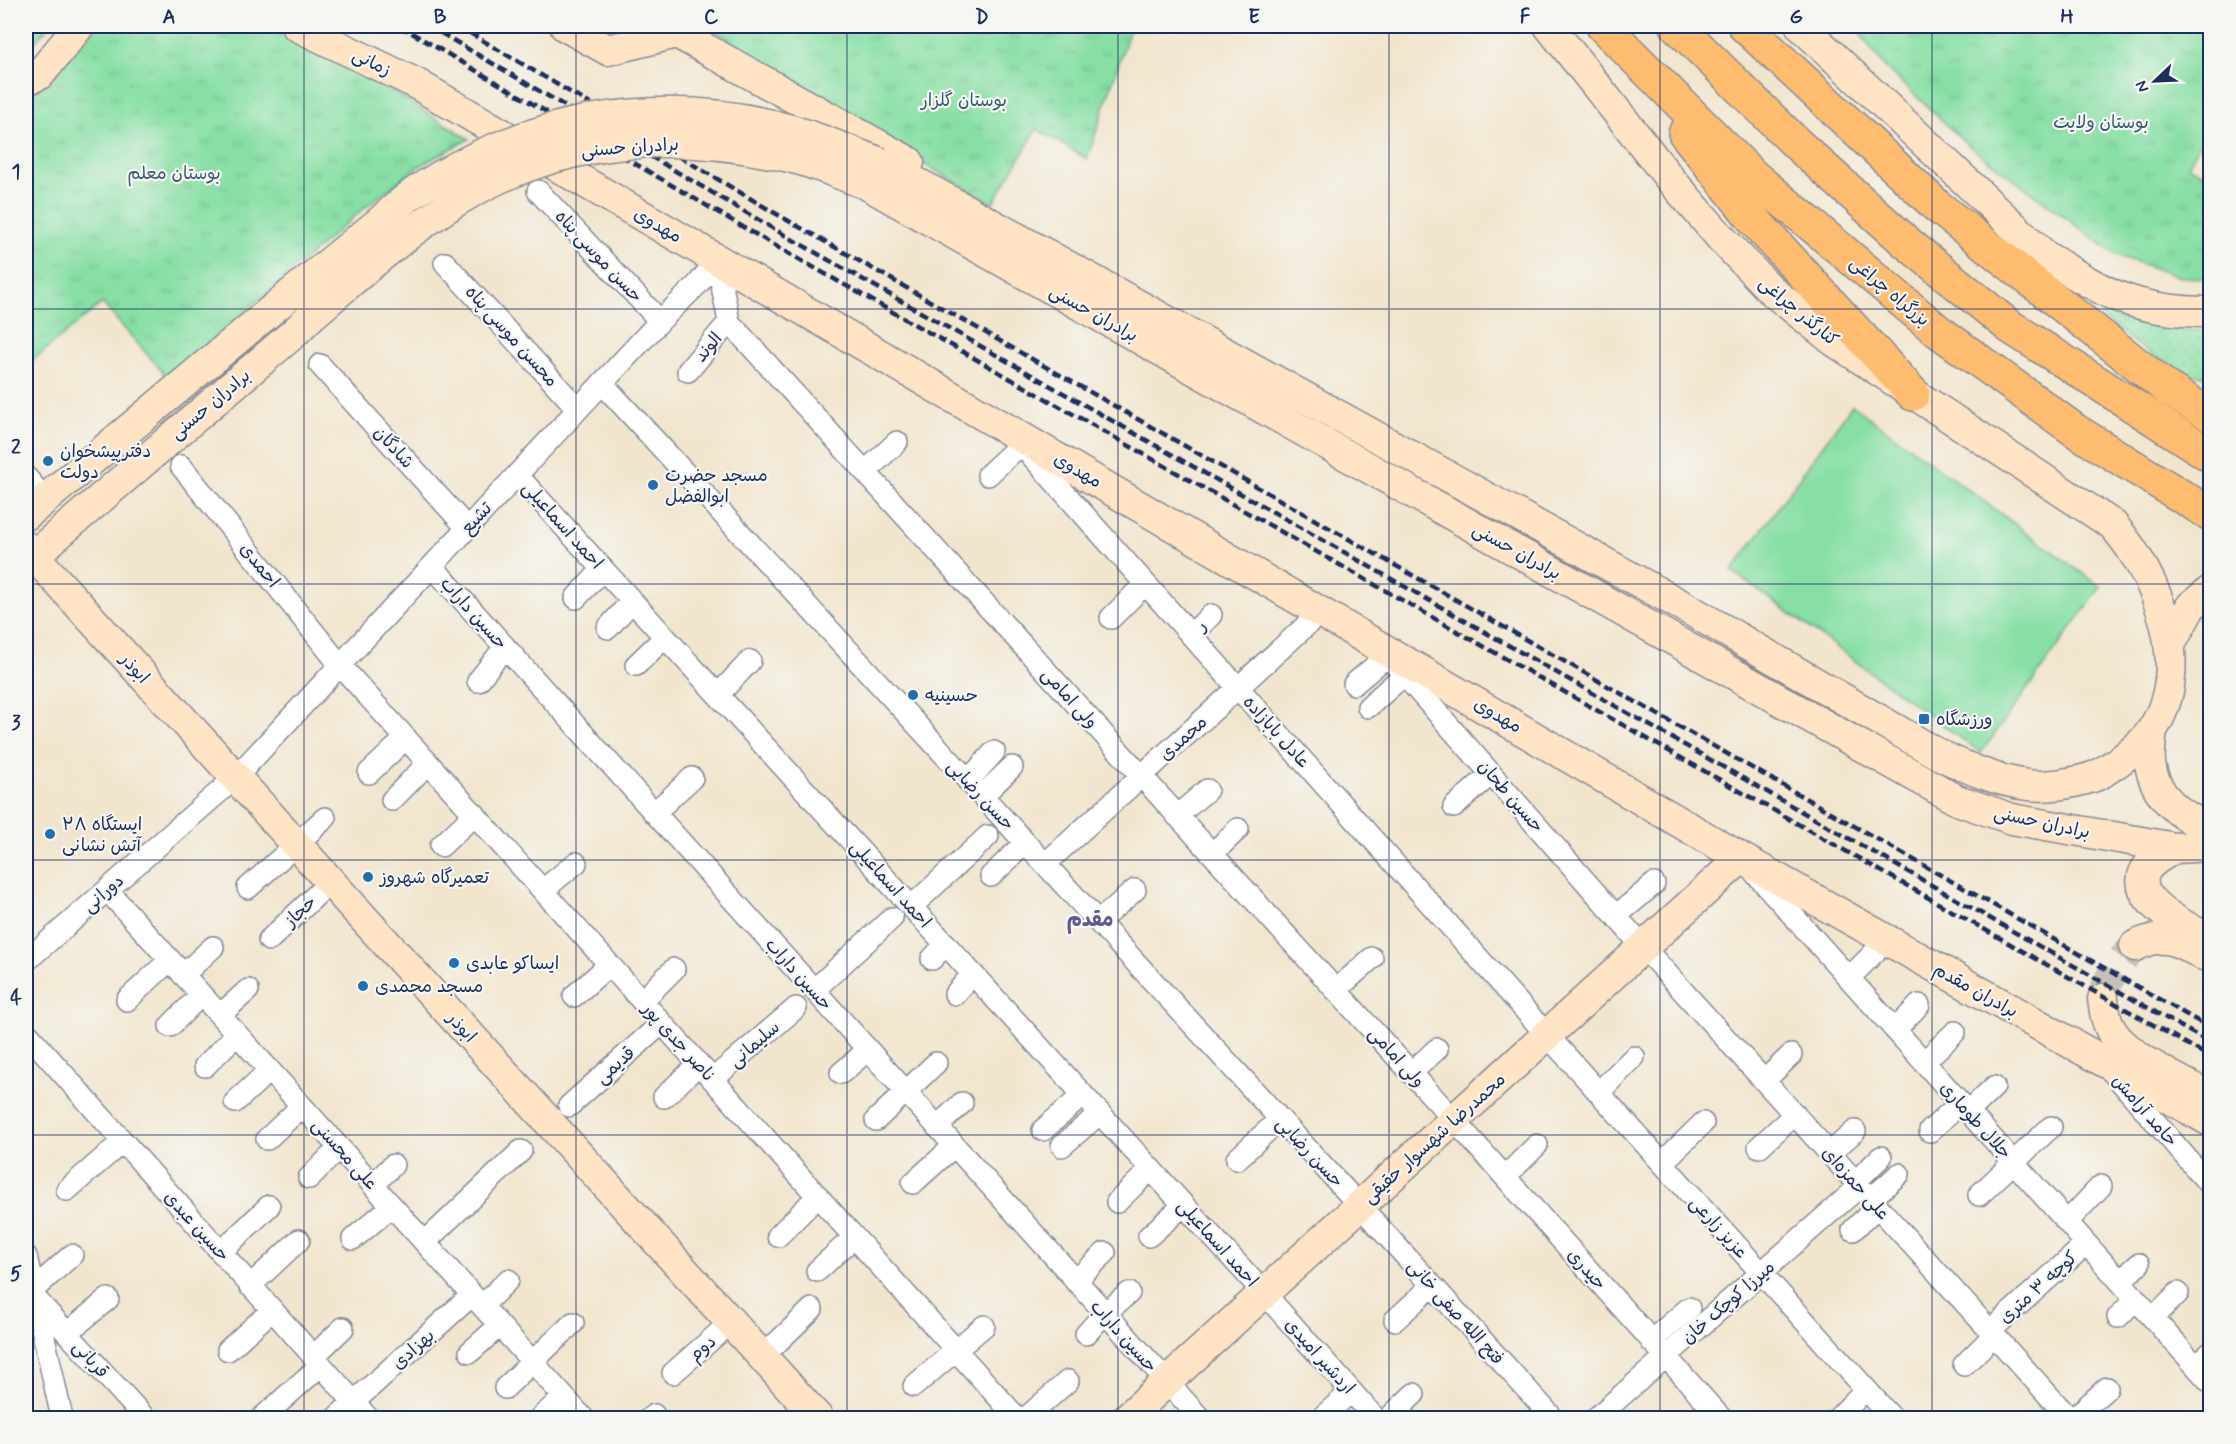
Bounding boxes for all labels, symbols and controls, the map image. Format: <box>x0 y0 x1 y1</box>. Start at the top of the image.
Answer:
text: A <box>162 4 176 31</box>
text: B <box>434 4 447 31</box>
text: C <box>704 4 719 31</box>
text: D <box>975 4 989 31</box>
text: E <box>1248 4 1260 31</box>
text: F <box>1520 4 1531 31</box>
text: G <box>1789 4 1803 31</box>
text: H <box>2060 4 2074 31</box>
street label: زمانی <box>348 43 395 82</box>
north arrow <box>2125 51 2185 111</box>
text: N <box>2131 77 2154 95</box>
park label: بوستان گلزار <box>919 89 1007 113</box>
park label: بوستان ولایت <box>2053 111 2149 135</box>
street label: برادران حسنی <box>580 133 680 163</box>
text: 1 <box>12 159 20 186</box>
park label: بوستان معلم <box>127 162 221 187</box>
street label: مهدوی <box>629 202 686 249</box>
street label: حسن موسی پناه <box>549 205 647 308</box>
street label: بزرگراه چراغی <box>1844 251 1934 332</box>
street label: کنارگذر چراغی <box>1753 271 1844 352</box>
street label: برادران حسنی <box>1045 280 1142 348</box>
street label: محسن موسی پناه <box>459 281 563 392</box>
street label: الوند <box>689 328 728 368</box>
street label: برادران حسنی <box>165 364 256 445</box>
street label: شادگان <box>368 421 419 474</box>
text: 2 <box>11 434 21 461</box>
place label: دفترپیشخوان دولت <box>60 440 151 485</box>
street label: مهدوی <box>1049 447 1106 494</box>
marker: دفترپیشخوان دولت <box>41 454 55 468</box>
place label: مسجد حضرت ابوالفضل <box>665 464 768 509</box>
street label: احمد اسماعیلی <box>516 477 608 575</box>
marker: مسجد حضرت ابوالفضل <box>646 478 660 492</box>
street label: تشیع <box>456 497 498 540</box>
street label: برادران حسنی <box>1468 518 1565 586</box>
street label: احمدی <box>234 538 285 593</box>
street label: حسین داراب <box>434 572 512 655</box>
street label: ر <box>1189 615 1213 638</box>
street label: ابوذر <box>113 647 154 689</box>
street label: ولی امامی <box>1036 663 1103 734</box>
place label: حسینیه <box>925 684 978 708</box>
marker: حسینیه <box>906 688 920 702</box>
street label: عادل بابازاده <box>1237 691 1316 774</box>
street label: مهدوی <box>1469 692 1526 739</box>
place label: ورزشگاه <box>1936 708 1993 732</box>
text: 3 <box>11 710 21 737</box>
street label: محمدی <box>1154 711 1213 767</box>
marker: ورزشگاه <box>1917 712 1931 726</box>
street label: حسن رضایی <box>941 755 1019 836</box>
street label: حسین طحان <box>1472 755 1549 838</box>
street label: برادران حسنی <box>1991 801 2092 845</box>
place label: ایستگاه ۲۸ آتش نشانی <box>62 813 142 858</box>
marker: ایستگاه ۲۸ آتش نشانی <box>43 827 57 841</box>
street label: احمد اسماعیلی <box>844 836 936 934</box>
place label: تعمیرگاه شهروز <box>378 866 490 890</box>
street label: دورانی <box>78 869 129 918</box>
marker: تعمیرگاه شهروز <box>361 870 375 884</box>
street label: حجاز <box>278 891 322 934</box>
district label: مقدم <box>1067 907 1113 934</box>
street label: حسین داراب <box>759 933 837 1016</box>
place label: ایساکو عابدی <box>466 952 559 976</box>
marker: ایساکو عابدی <box>447 956 461 970</box>
street label: برادران مقدم <box>1928 958 2022 1025</box>
place label: مسجد محمدی <box>375 975 483 999</box>
marker: مسجد محمدی <box>356 979 370 993</box>
text: 4 <box>10 985 22 1012</box>
street label: ناصر جدی پور <box>635 996 720 1088</box>
street label: ابوذر <box>440 1006 481 1048</box>
street label: سلیمانی <box>724 1016 785 1074</box>
street label: ولی امامی <box>1363 1022 1430 1093</box>
street label: قدیمی <box>591 1042 641 1090</box>
street label: محمدرضا شهسوار حقیقی <box>1358 1068 1511 1209</box>
street label: حامد آرامش <box>2106 1070 2182 1152</box>
street label: جلال طوماری <box>1934 1077 2016 1165</box>
street label: حسن رضایی <box>1270 1112 1348 1193</box>
street label: علی محسنی <box>306 1114 383 1195</box>
street label: علی حمزه‌ای <box>1816 1142 1895 1226</box>
street label: حسین عبدی <box>158 1186 234 1267</box>
street label: عزیز زارعی <box>1684 1191 1753 1264</box>
street label: احمد اسماعیلی <box>1171 1195 1263 1293</box>
street label: حیدری <box>1561 1244 1611 1296</box>
street label: کوچه ۳ متری <box>1994 1246 2083 1330</box>
street label: فتح الله صفی خانی <box>1402 1255 1509 1370</box>
street label: میرزا کوچک خان <box>1677 1256 1780 1350</box>
text: 5 <box>10 1261 22 1288</box>
street label: حسین داراب <box>1084 1295 1162 1378</box>
street label: اردشیر امیدی <box>1279 1314 1360 1400</box>
street label: بهزادی <box>387 1324 440 1375</box>
street label: دوم <box>684 1330 722 1368</box>
street label: قربانی <box>67 1336 114 1384</box>

